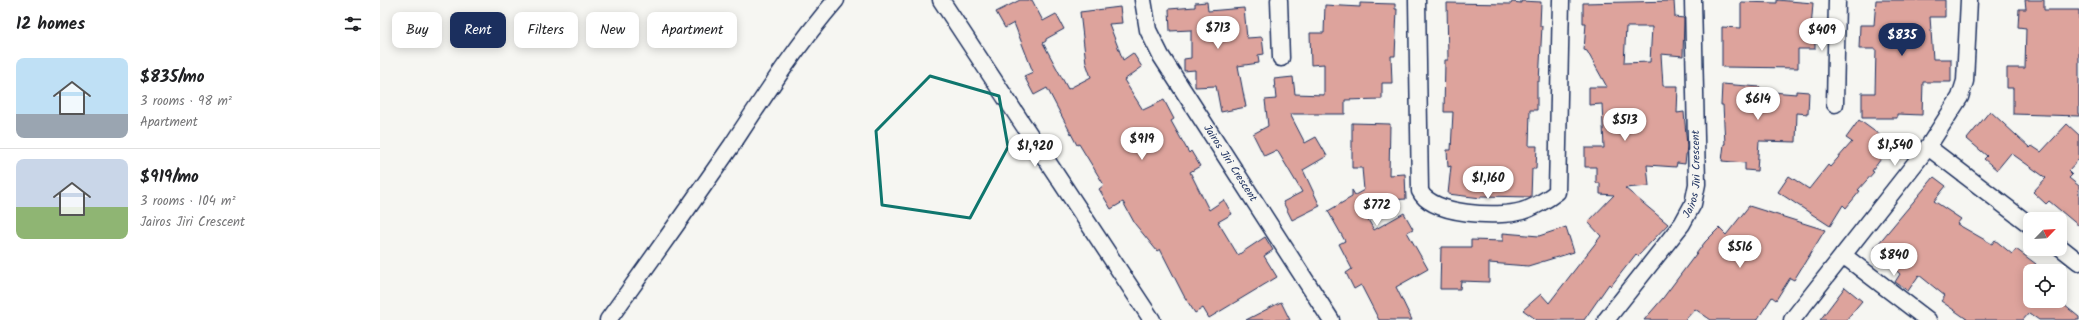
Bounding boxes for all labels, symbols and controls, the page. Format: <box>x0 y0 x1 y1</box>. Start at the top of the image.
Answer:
text: 12 homes <box>16 11 85 38</box>
chip: Buy <box>392 12 442 48</box>
chip: Rent <box>450 12 506 48</box>
chip: Filters <box>514 12 578 48</box>
chip: New <box>586 12 639 48</box>
chip: Apartment <box>647 12 737 48</box>
icon: filters <box>342 13 364 35</box>
pin: $713 <box>1194 16 1242 50</box>
text: $713 <box>1206 18 1230 39</box>
pin: $409 <box>1798 18 1846 52</box>
text: $409 <box>1808 20 1836 41</box>
pin: $835 <box>1878 23 1926 57</box>
text: $835 <box>1887 25 1917 46</box>
text: $835/mo <box>140 64 204 91</box>
icon: home <box>48 74 96 122</box>
pin: $614 <box>1734 87 1782 121</box>
text: $614 <box>1745 89 1771 110</box>
text: 3 rooms · 98 m² <box>140 91 232 112</box>
pin: $513 <box>1601 108 1649 142</box>
text: $513 <box>1612 110 1638 131</box>
text: Apartment <box>140 112 198 133</box>
street label: Jairos Jiri Crescent <box>1198 121 1262 206</box>
pin: $919 <box>1118 127 1166 161</box>
text: $919 <box>1130 129 1154 150</box>
street label: Jairos Jiri Crescent <box>1678 129 1706 221</box>
pin: $1,540 <box>1862 133 1928 167</box>
pin: $1,920 <box>1002 134 1068 168</box>
text: $1,540 <box>1877 135 1913 156</box>
text: $1,920 <box>1017 136 1053 157</box>
text: $919/mo <box>140 164 199 191</box>
pin: $1,160 <box>1455 166 1521 200</box>
text: $1,160 <box>1472 168 1504 189</box>
icon: home <box>48 175 96 223</box>
text: 3 rooms · 104 m² <box>140 191 235 212</box>
pin: $772 <box>1353 193 1401 227</box>
text: $772 <box>1363 195 1391 216</box>
text: Jairos Jiri Crescent <box>140 212 245 233</box>
north arrow <box>2023 212 2067 256</box>
map controls <box>2023 212 2067 308</box>
pin: $516 <box>1716 235 1764 269</box>
text: $516 <box>1727 237 1753 258</box>
pin: $840 <box>1870 243 1918 277</box>
text: $840 <box>1879 245 1909 266</box>
button: locate <box>2023 264 2067 308</box>

